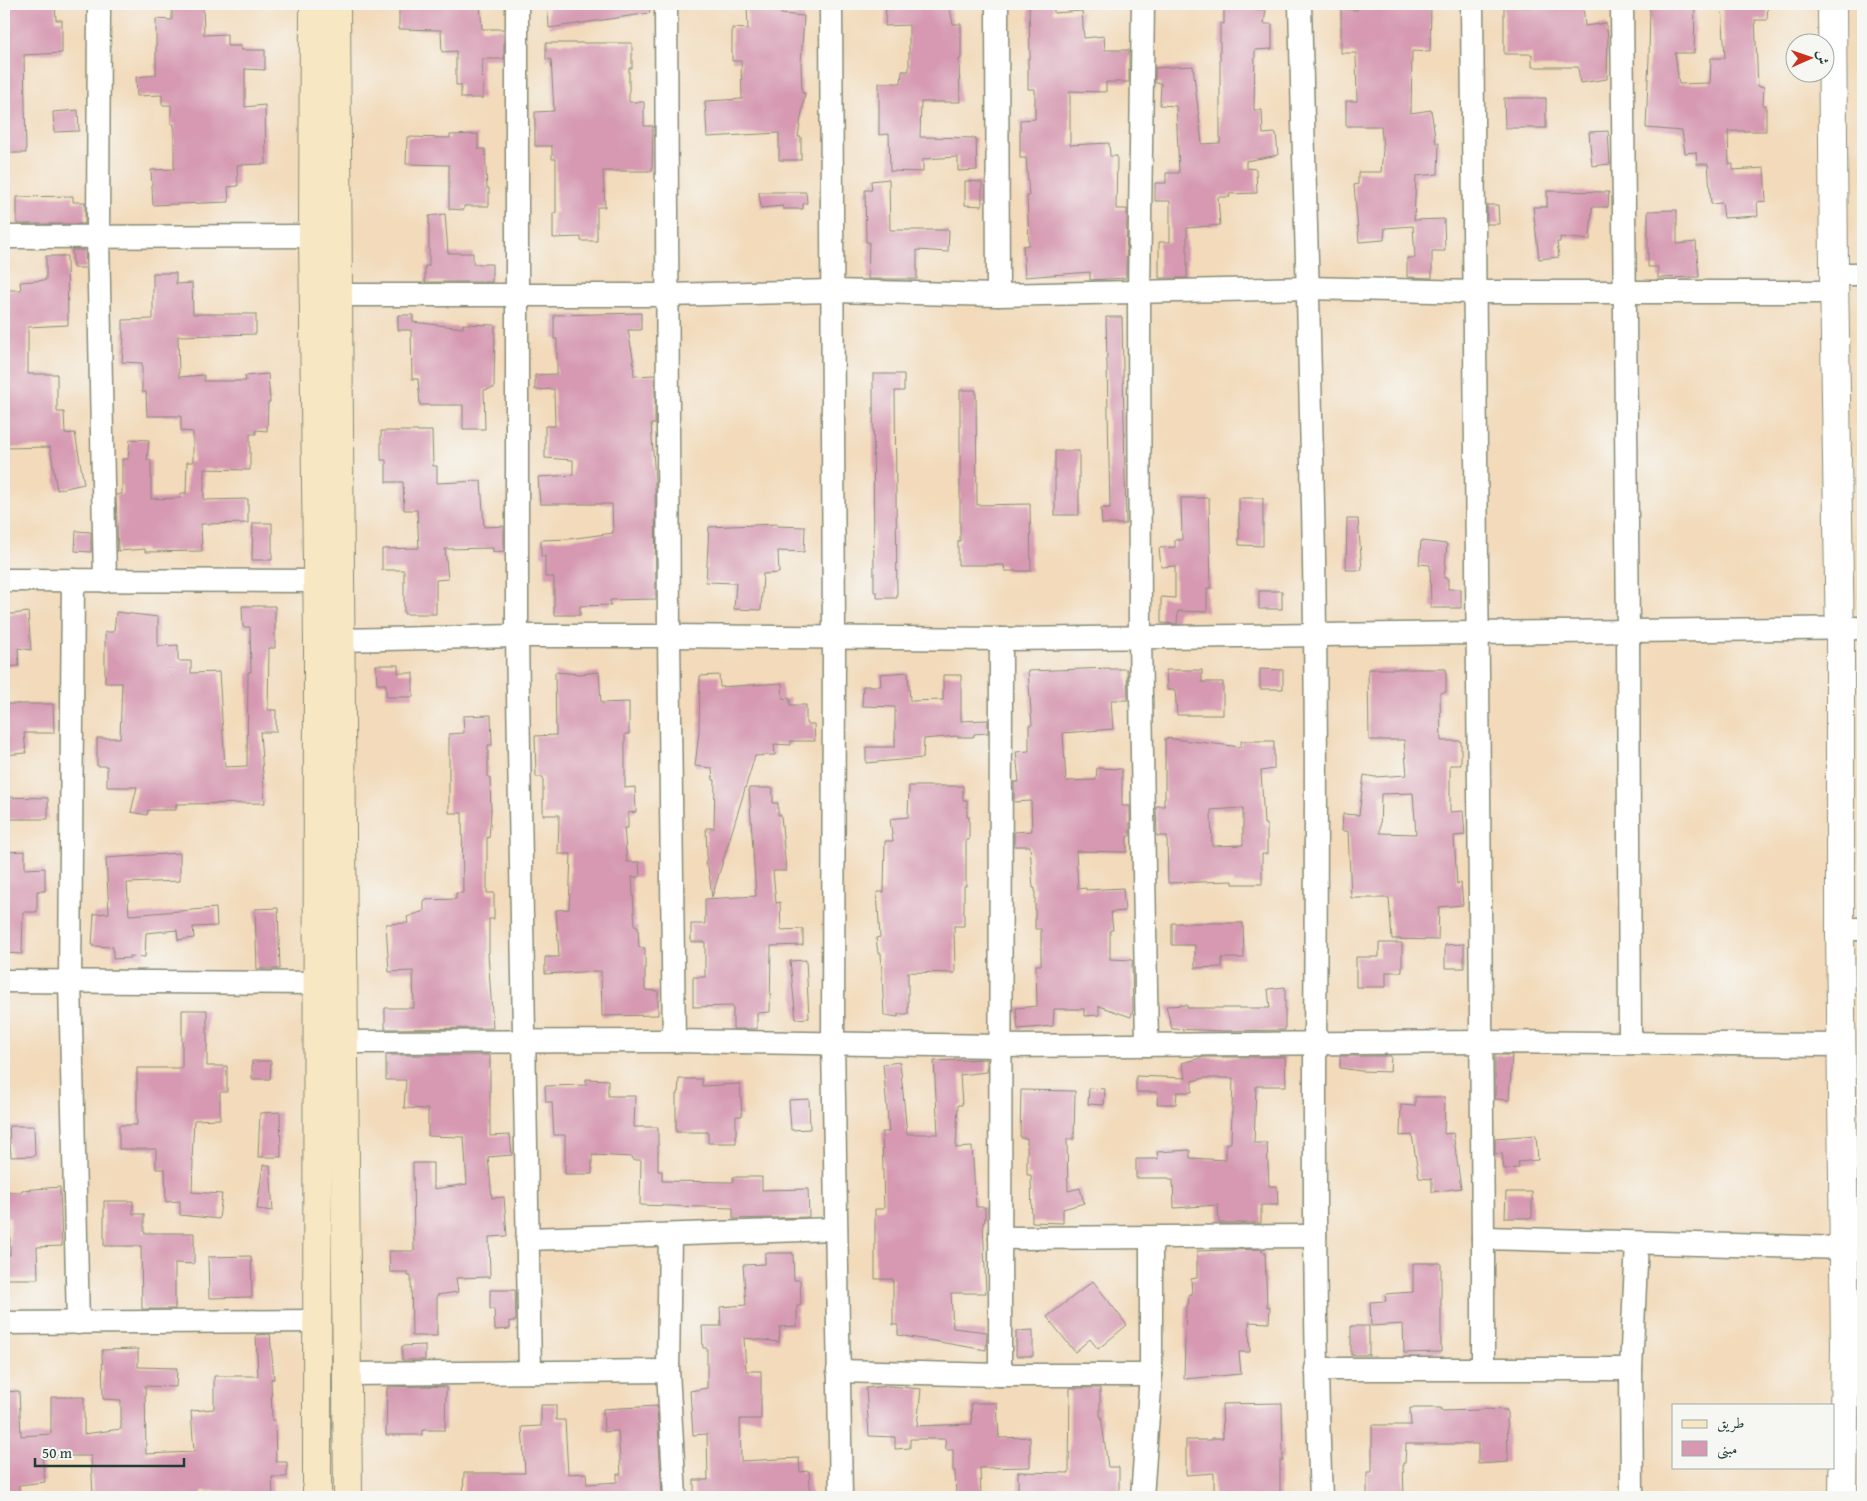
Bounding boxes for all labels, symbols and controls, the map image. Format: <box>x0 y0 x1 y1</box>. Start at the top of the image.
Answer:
north arrow <box>1784 32 1834 82</box>
text: ش <box>1813 50 1833 65</box>
legend <box>1672 1404 1834 1468</box>
text: طريق <box>1717 1412 1744 1433</box>
scale bar <box>35 1436 184 1468</box>
text: مبنى <box>1717 1438 1737 1460</box>
text: 50 m <box>42 1442 73 1463</box>

